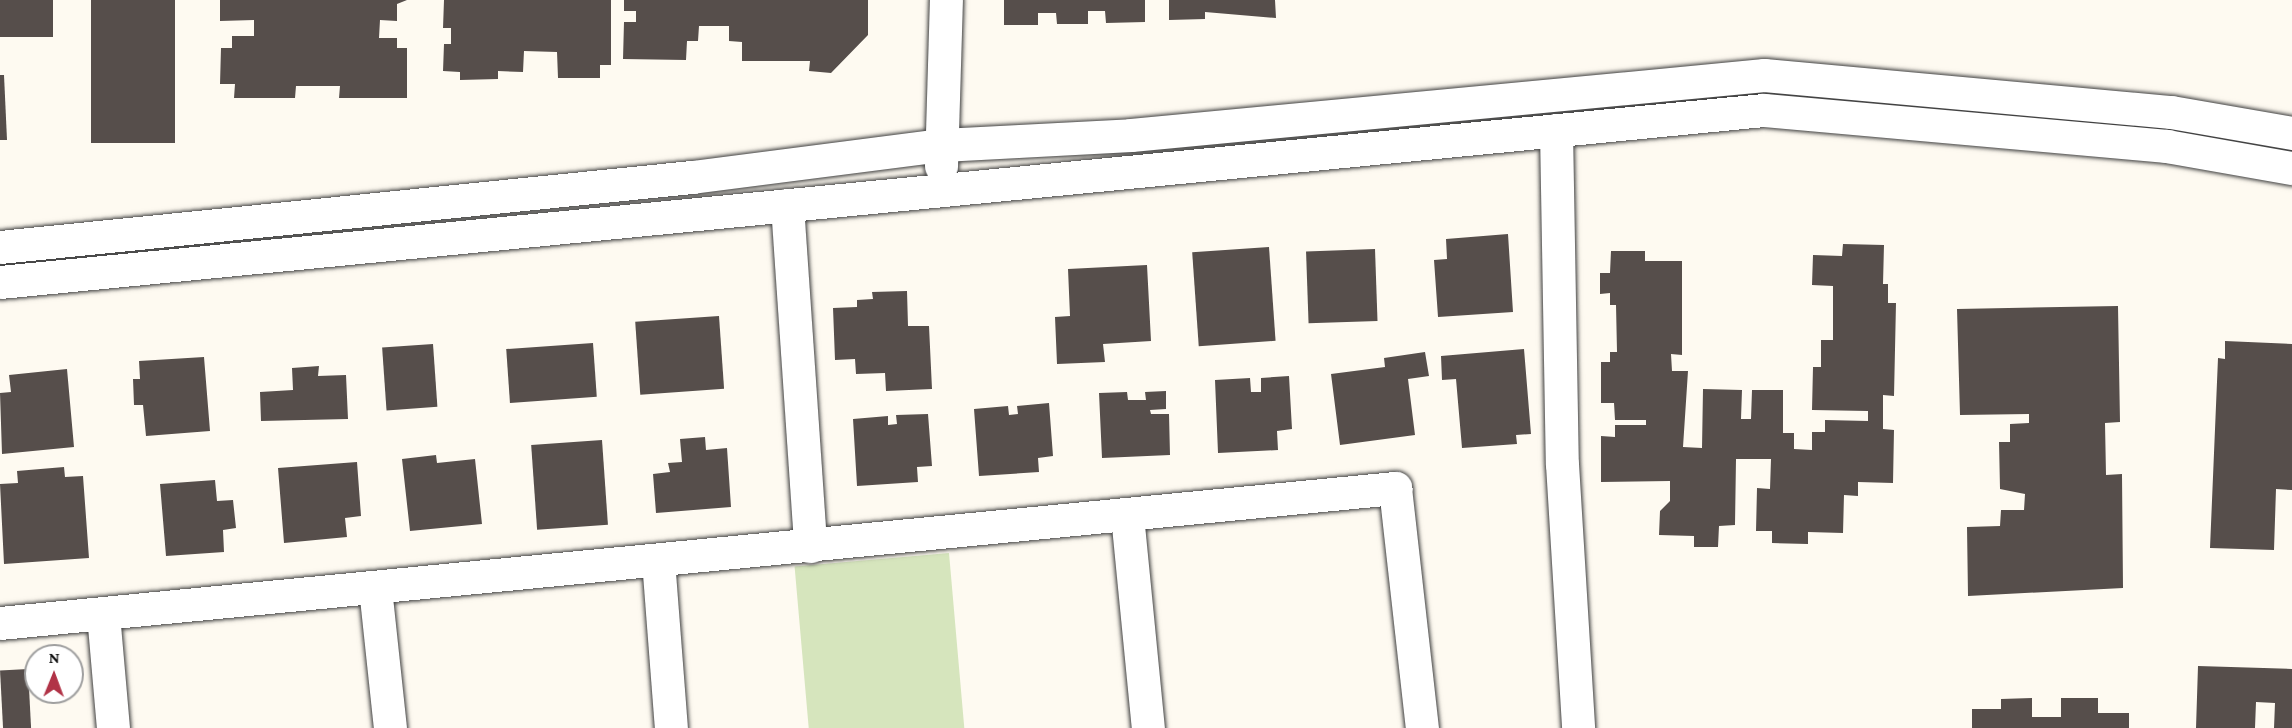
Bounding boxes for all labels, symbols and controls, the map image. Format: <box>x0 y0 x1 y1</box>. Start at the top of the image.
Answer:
north arrow <box>24 644 84 704</box>
text: N <box>49 649 60 666</box>

